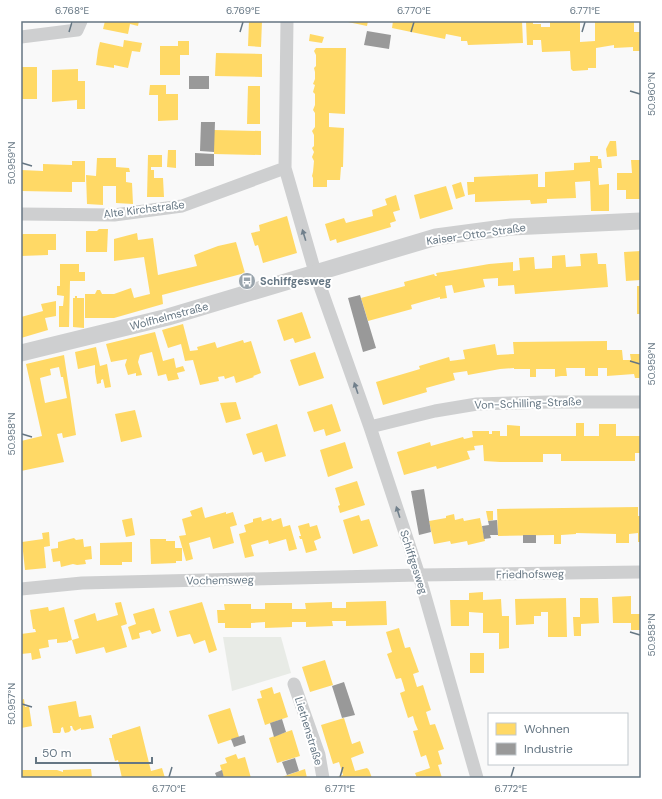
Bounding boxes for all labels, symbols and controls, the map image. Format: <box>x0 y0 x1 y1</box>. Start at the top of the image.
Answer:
text: 6.768°E <box>55 4 89 17</box>
text: 6.769°E <box>226 4 260 17</box>
text: 6.770°E <box>397 4 431 17</box>
text: 6.771°E <box>570 4 601 17</box>
text: 50.960°N <box>645 72 658 116</box>
text: 50.959°N <box>5 141 18 184</box>
street label: Alte Kirchstraße <box>103 197 185 221</box>
street label: Kaiser-Otto-Straße <box>425 220 527 248</box>
one-way arrow <box>301 229 307 241</box>
bus stop icon: Schiffgesweg <box>237 271 257 291</box>
place label: Schiffgesweg <box>260 274 332 288</box>
street label: Wolfhelmstraße <box>128 299 210 333</box>
text: 50.959°N <box>645 342 658 385</box>
one-way arrow <box>353 382 359 394</box>
street label: Von-Schilling-Straße <box>474 394 582 412</box>
text: 50.958°N <box>5 412 18 456</box>
one-way arrow <box>394 505 400 517</box>
street label: Schiffgesweg <box>397 528 431 596</box>
street label: Friedhofsweg <box>496 566 564 582</box>
street label: Vochemsweg <box>186 572 254 588</box>
text: 50.958°N <box>645 613 658 657</box>
text: 50.957°N <box>5 683 18 725</box>
street label: Liethenstraße <box>292 695 326 767</box>
legend <box>488 713 628 765</box>
text: Wohnen <box>524 721 570 737</box>
scale bar <box>36 739 152 765</box>
text: Industrie <box>524 741 573 757</box>
text: 50 m <box>42 745 71 761</box>
text: 6.770°E <box>152 782 186 795</box>
text: 6.771°E <box>325 782 356 795</box>
text: 6.772°E <box>495 782 528 795</box>

